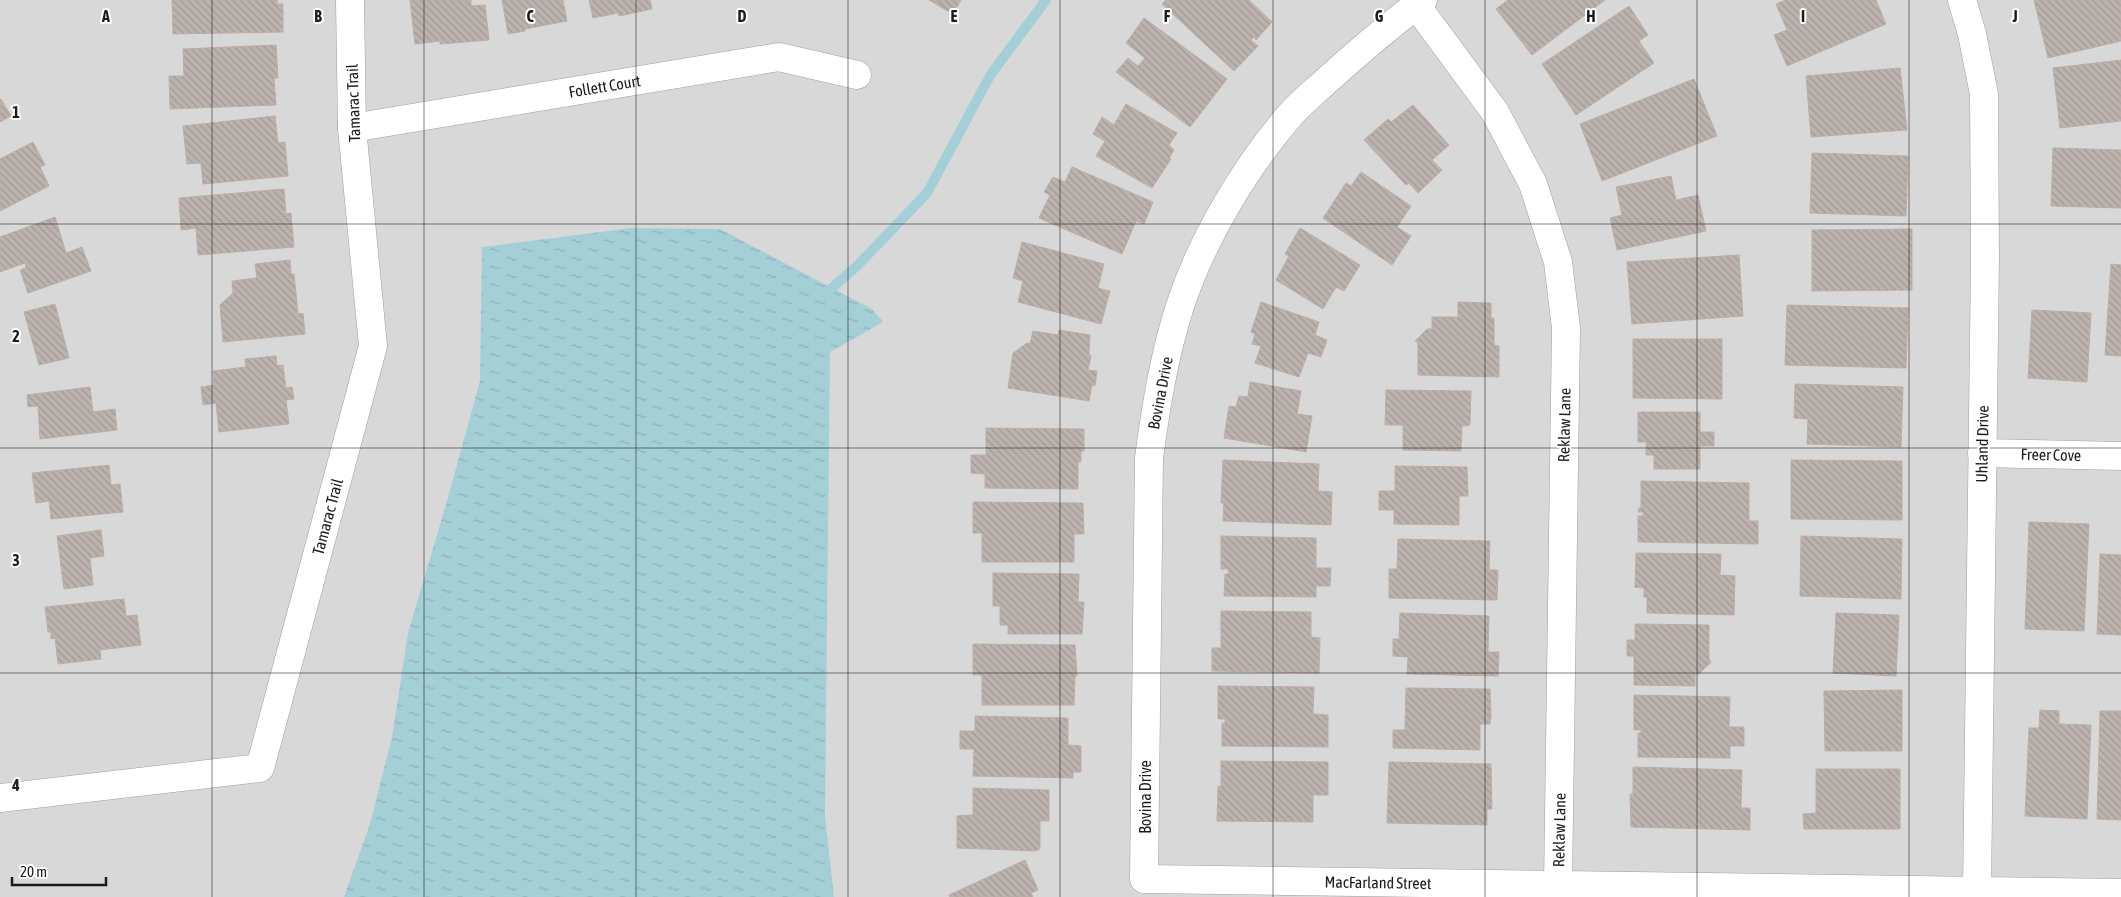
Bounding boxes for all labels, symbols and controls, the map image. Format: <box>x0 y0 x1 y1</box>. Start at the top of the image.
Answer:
text: A <box>101 7 110 25</box>
text: B <box>314 7 322 25</box>
text: C <box>526 7 534 25</box>
text: D <box>738 7 747 25</box>
text: E <box>951 7 958 25</box>
text: F <box>1164 7 1171 25</box>
text: G <box>1375 7 1384 25</box>
text: H <box>1586 7 1596 25</box>
text: I <box>1801 7 1805 25</box>
text: J <box>2011 7 2018 25</box>
street label: Tamarac Trail <box>343 63 363 142</box>
street label: Follett Court <box>567 71 642 101</box>
text: 1 <box>12 103 20 121</box>
text: 2 <box>12 327 20 345</box>
street label: Bovina Drive <box>1144 355 1176 431</box>
street label: Reklaw Lane <box>1554 388 1574 462</box>
street label: Uhland Drive <box>1972 405 1992 483</box>
street label: Freer Cove <box>2021 445 2081 464</box>
street label: Tamarac Trail <box>309 476 346 557</box>
text: 3 <box>12 551 20 569</box>
street label: Bovina Drive <box>1136 760 1154 834</box>
text: 4 <box>11 776 20 794</box>
street label: Reklaw Lane <box>1549 793 1569 867</box>
scale bar <box>12 854 106 886</box>
text: 20 m <box>20 863 47 880</box>
street label: MacFarland Street <box>1324 873 1432 892</box>

